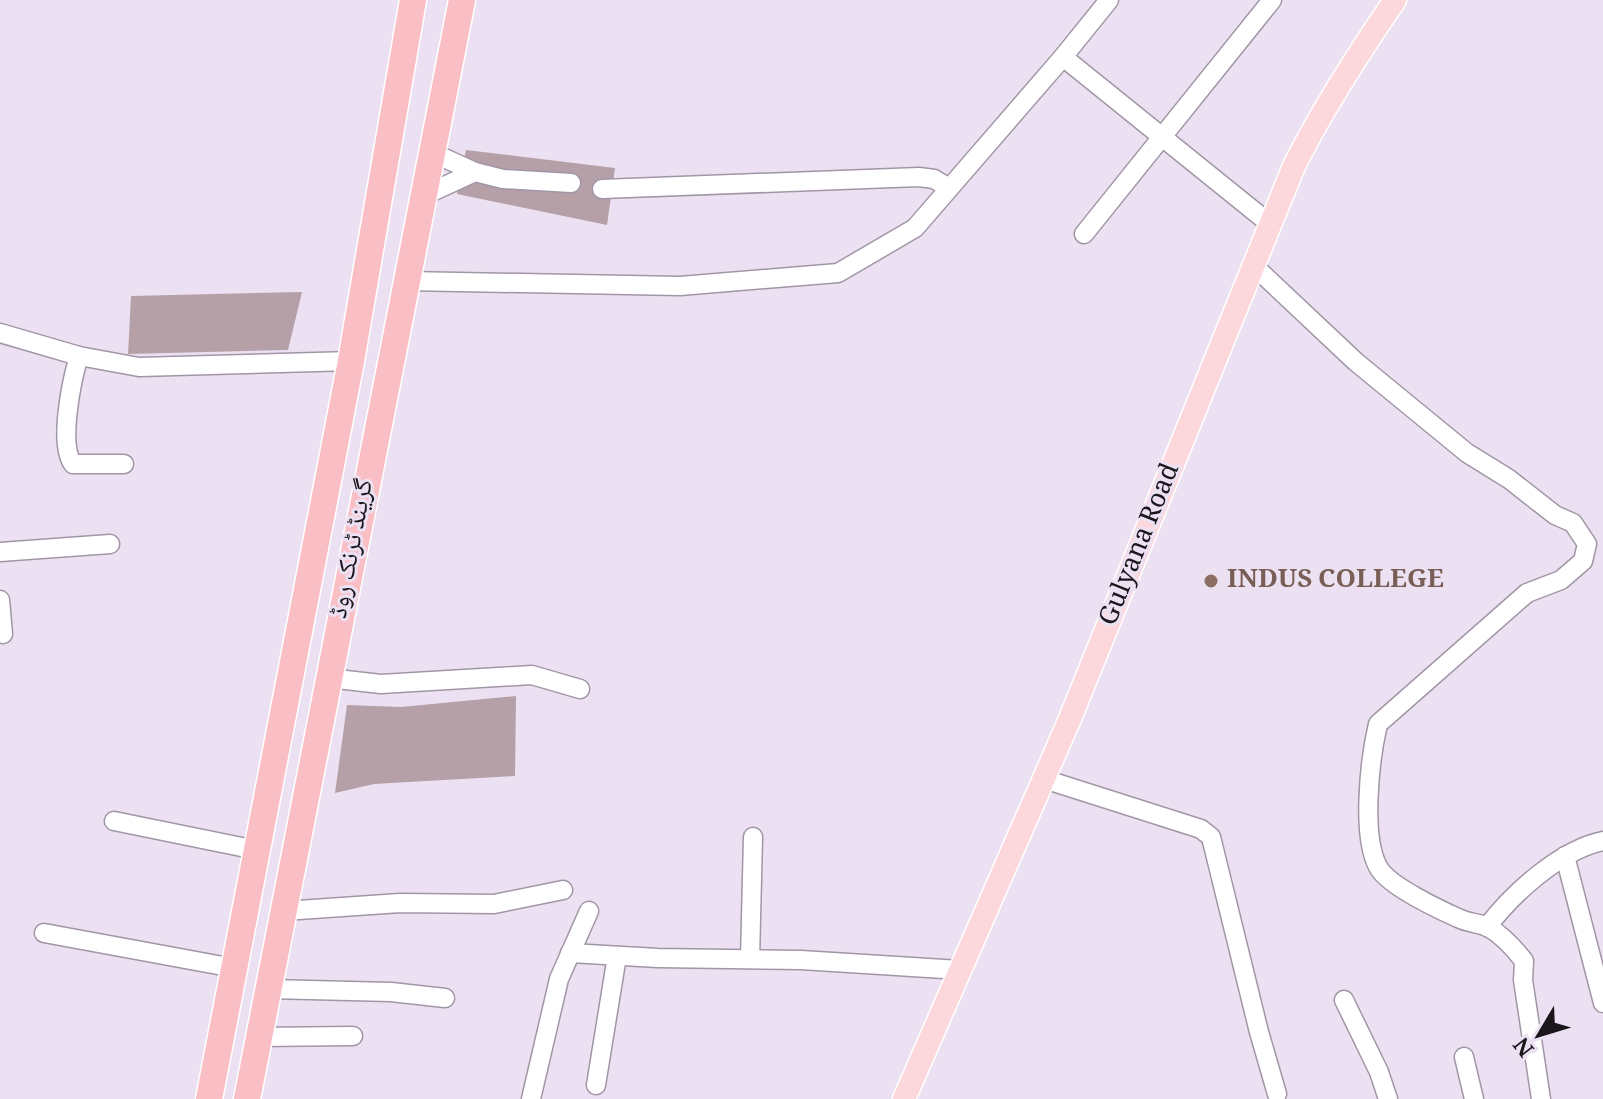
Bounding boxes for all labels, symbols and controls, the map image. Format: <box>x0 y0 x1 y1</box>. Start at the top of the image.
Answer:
street label: Gulyana Road <box>1088 457 1194 633</box>
street label: گرینڈ ٹرنک روڈ <box>318 475 388 623</box>
place label: INDUS COLLEGE <box>1227 559 1444 603</box>
marker: INDUS COLLEGE <box>1202 572 1220 590</box>
north arrow <box>1499 995 1579 1075</box>
text: N <box>1505 1027 1546 1064</box>

